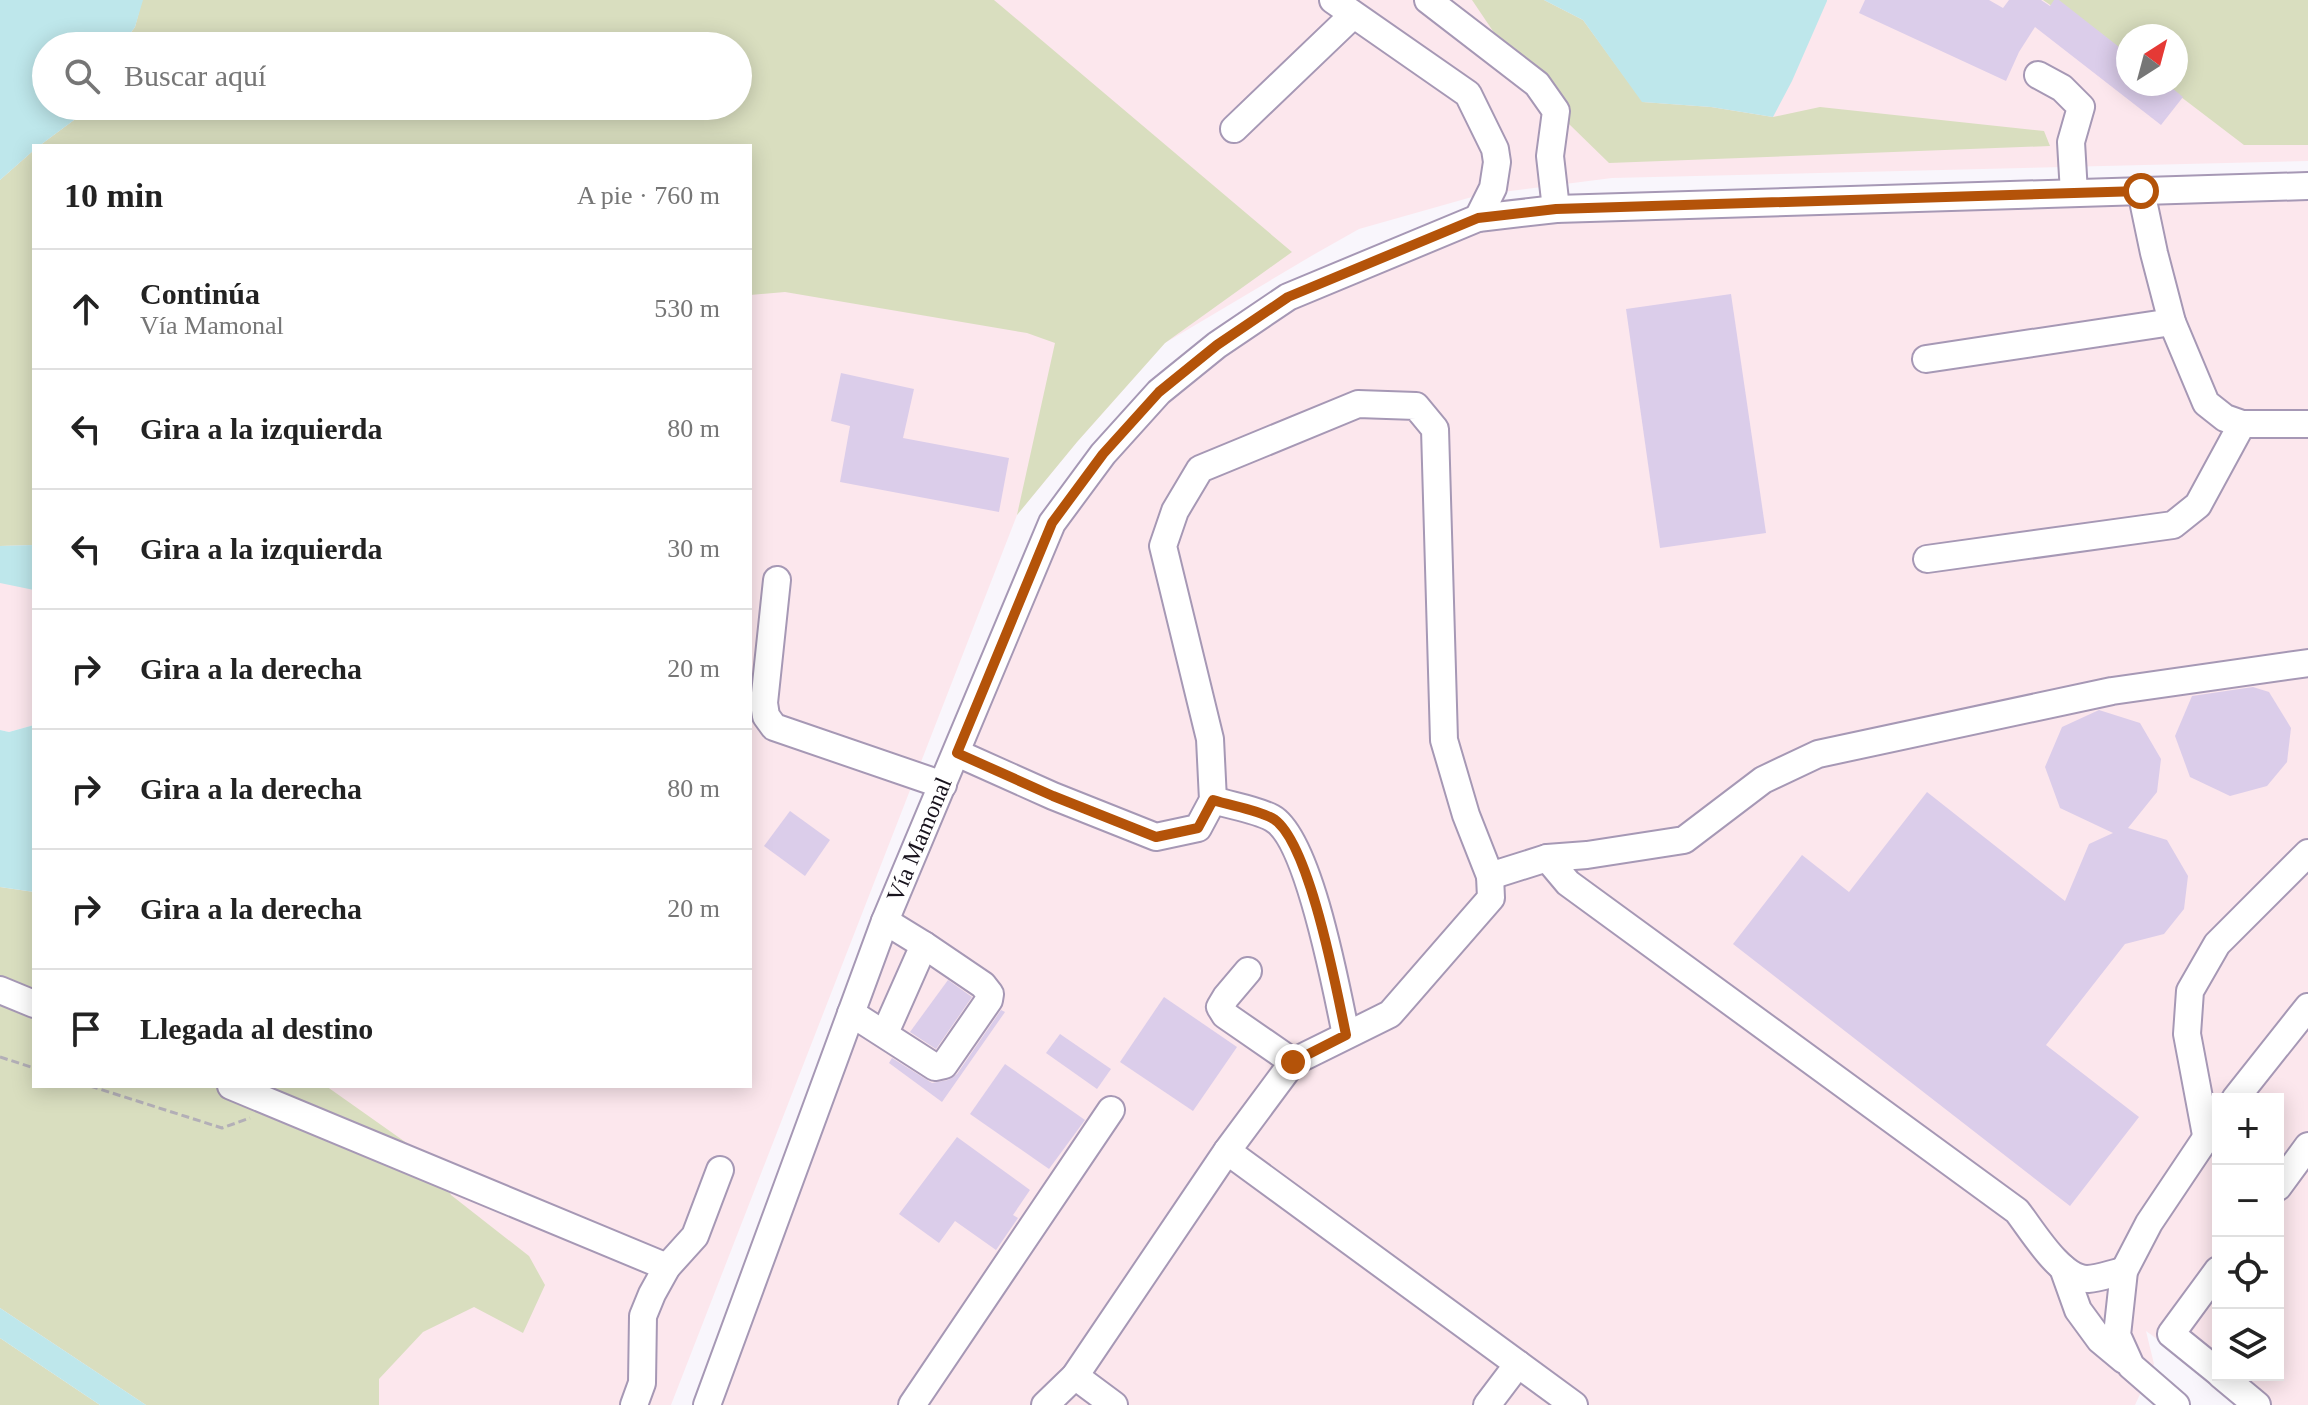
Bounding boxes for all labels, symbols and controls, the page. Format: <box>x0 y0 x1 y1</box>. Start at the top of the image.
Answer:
north arrow <box>2116 24 2188 96</box>
search box <box>32 32 752 120</box>
icon: search <box>60 54 104 98</box>
text: Buscar aquí <box>124 59 266 92</box>
route start <box>2123 173 2159 209</box>
text: 10 min <box>64 177 163 214</box>
text: A pie · 760 m <box>577 181 720 210</box>
text: Continúa <box>140 277 260 310</box>
icon: ahead <box>64 287 108 331</box>
text: 530 m <box>654 294 720 323</box>
text: Vía Mamonal <box>140 311 284 340</box>
icon: left <box>64 407 108 451</box>
text: Gira a la izquierda <box>140 412 383 445</box>
text: 80 m <box>667 414 720 443</box>
icon: left <box>64 527 108 571</box>
text: Gira a la izquierda <box>140 532 383 565</box>
text: 30 m <box>667 534 720 563</box>
icon: right <box>64 647 108 691</box>
text: Gira a la derecha <box>140 652 362 685</box>
text: 20 m <box>667 654 720 683</box>
icon: right <box>64 767 108 811</box>
text: Gira a la derecha <box>140 772 362 805</box>
street label: Vía Mamonal <box>882 773 957 906</box>
text: 80 m <box>667 774 720 803</box>
icon: right <box>64 887 108 931</box>
text: Gira a la derecha <box>140 892 362 925</box>
text: 20 m <box>667 894 720 923</box>
icon: arrive <box>64 1007 108 1051</box>
text: Llegada al destino <box>140 1012 373 1045</box>
route end <box>1275 1044 1311 1080</box>
map controls <box>2212 1093 2284 1381</box>
button: + <box>2212 1093 2284 1165</box>
button: − <box>2212 1165 2284 1237</box>
button: locate <box>2212 1237 2284 1309</box>
button: layers <box>2212 1309 2284 1381</box>

